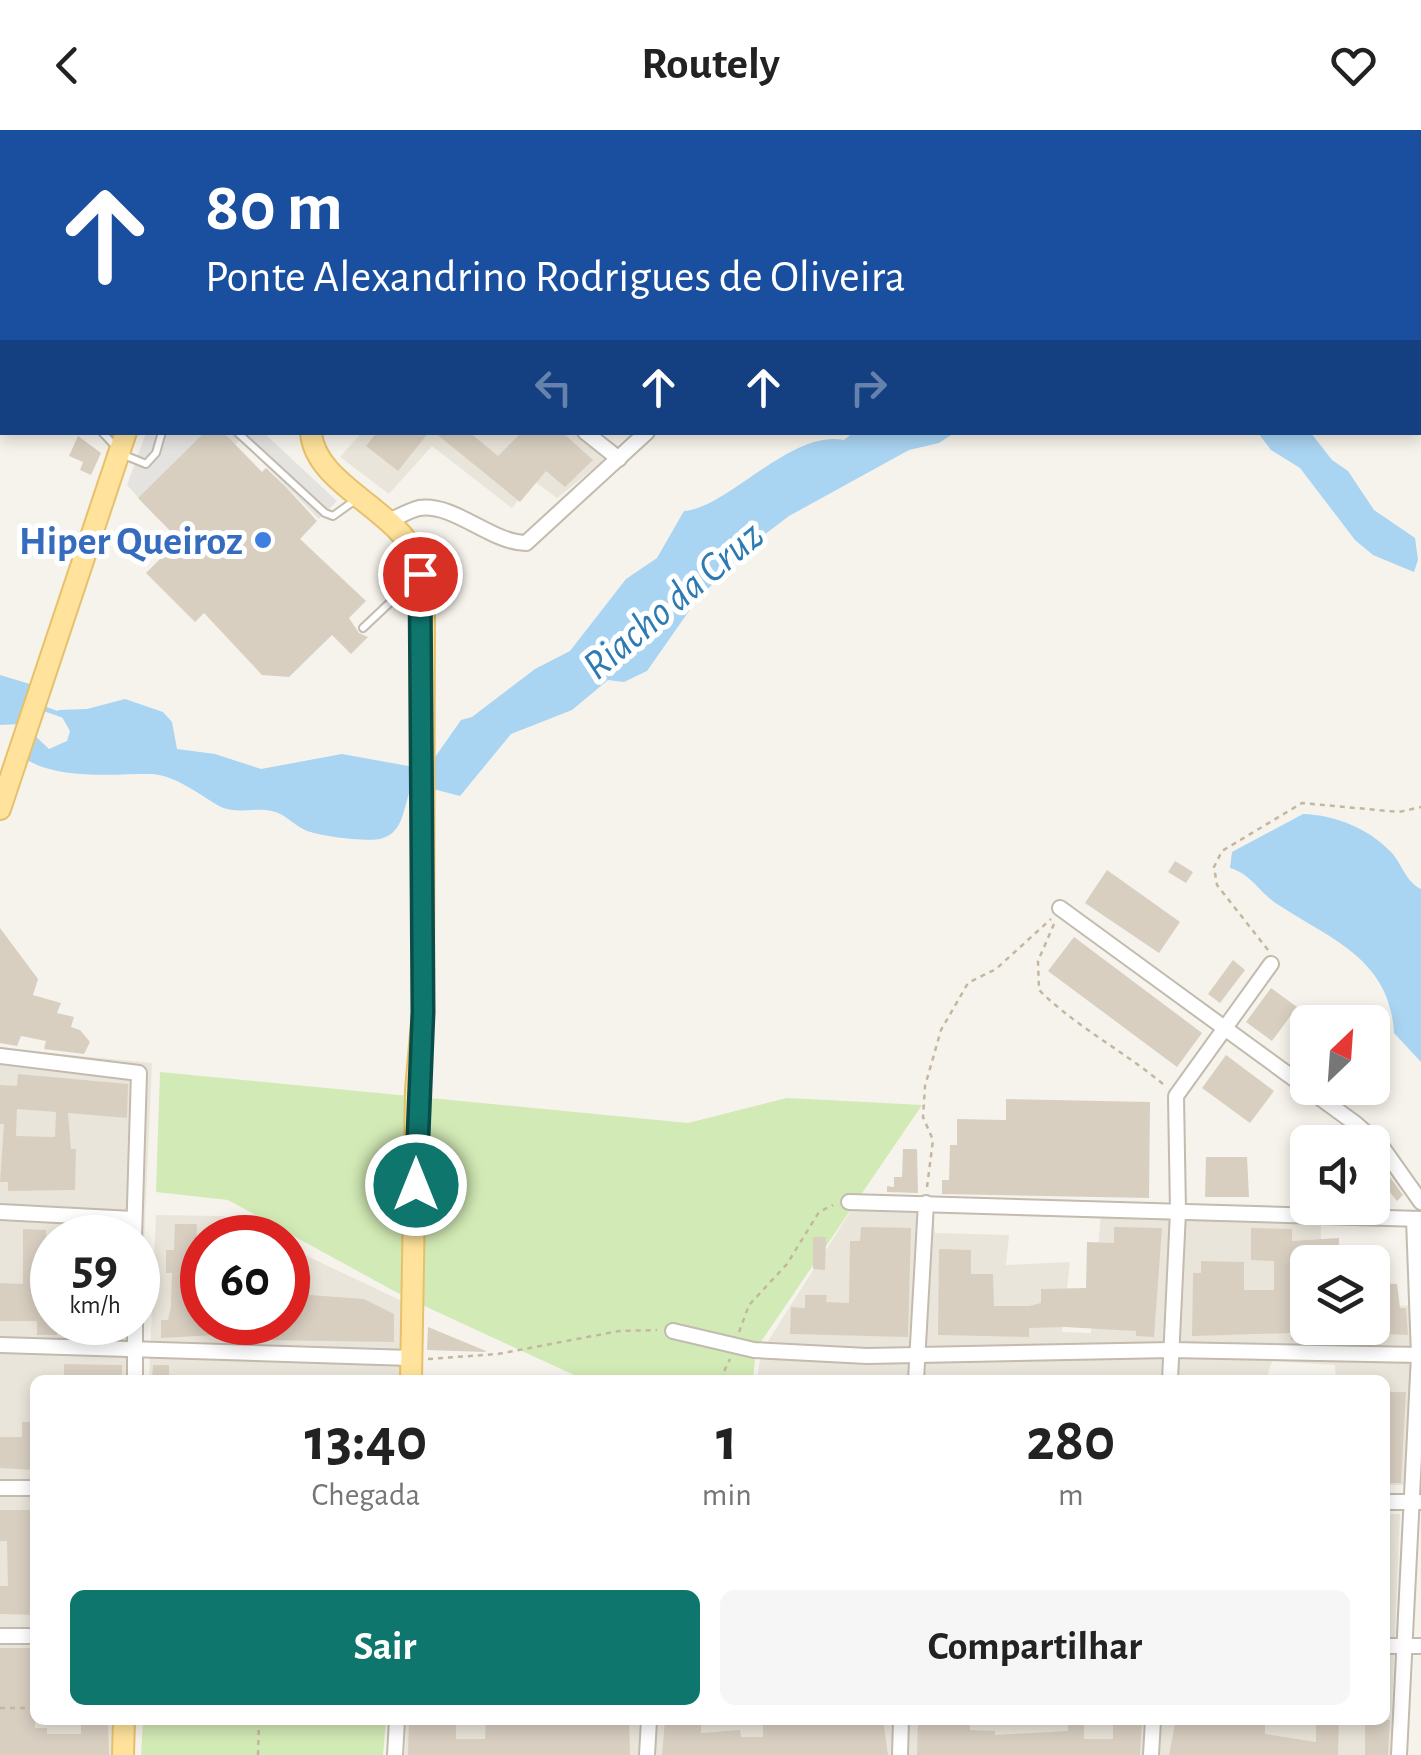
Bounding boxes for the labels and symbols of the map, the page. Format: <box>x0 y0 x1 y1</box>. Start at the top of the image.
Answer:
water label: Riacho da Cruz <box>575 513 771 688</box>
place label: Hiper Queiroz <box>19 522 243 562</box>
marker: Hiper Queiroz <box>252 529 274 551</box>
pin <box>378 532 463 617</box>
north arrow <box>1290 1005 1390 1105</box>
position arrow <box>364 1133 468 1237</box>
speed limit sign: 60 <box>180 1215 310 1345</box>

